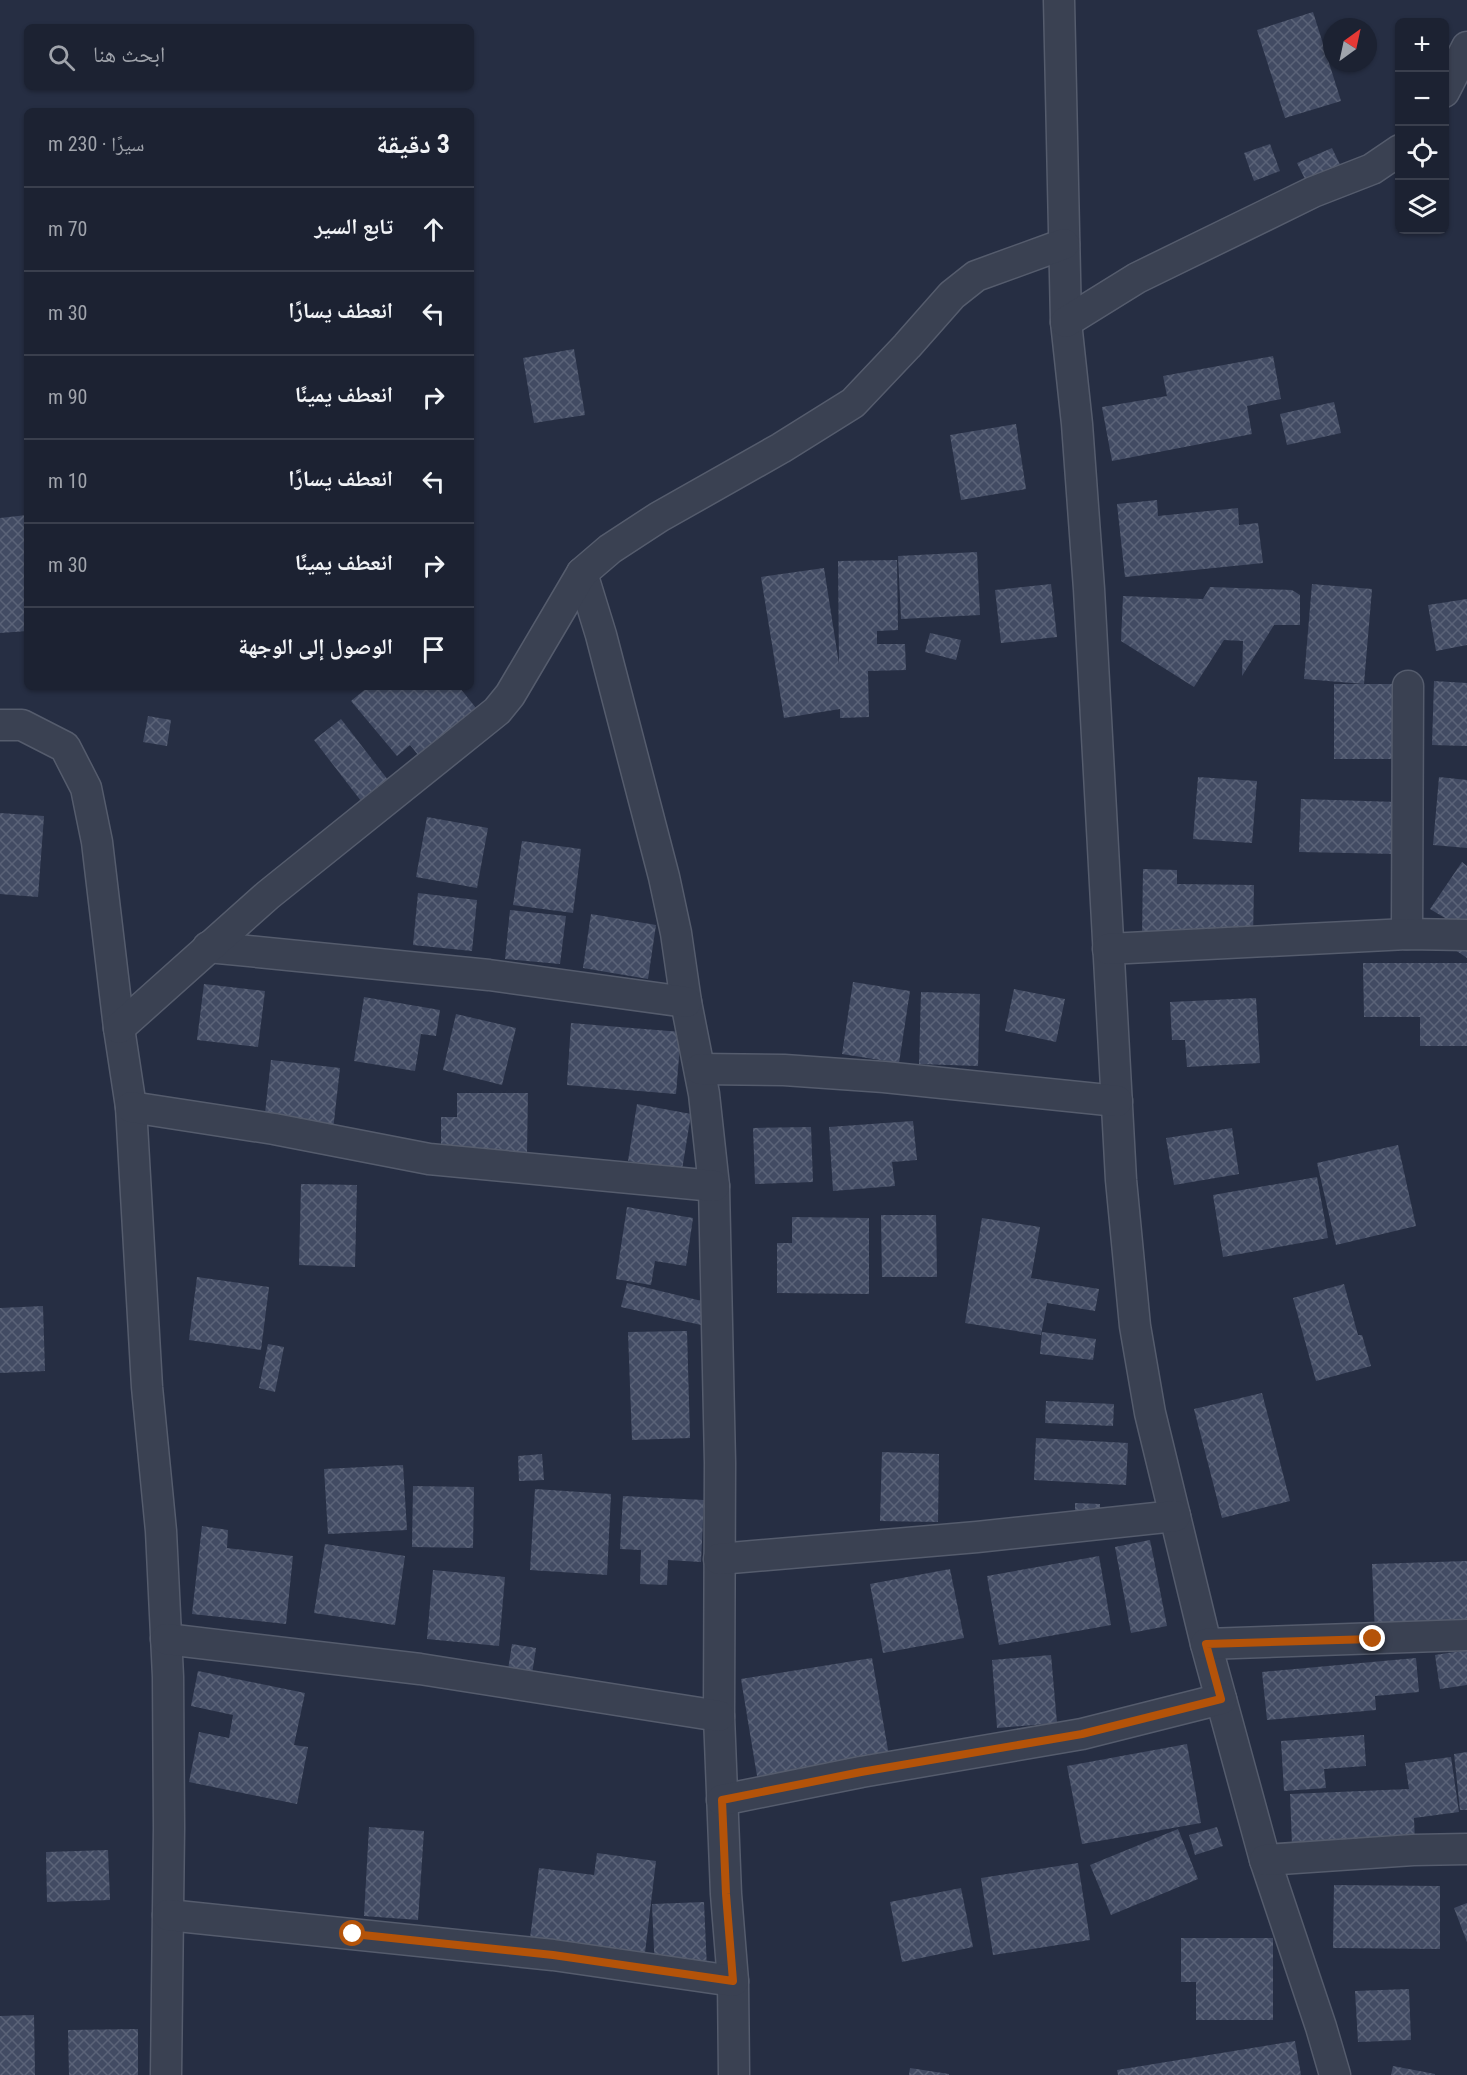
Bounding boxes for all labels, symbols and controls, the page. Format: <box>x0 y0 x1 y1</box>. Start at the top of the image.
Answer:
north arrow <box>1323 18 1377 72</box>
map controls <box>1395 18 1449 234</box>
button: + <box>1395 18 1449 72</box>
search box <box>24 24 474 90</box>
icon: search <box>45 41 78 74</box>
text: ابحث هنا <box>93 42 165 67</box>
button: − <box>1395 72 1449 126</box>
button: locate <box>1395 126 1449 180</box>
text: 3 دقيقة <box>376 129 450 159</box>
text: سيرًا · 230 m <box>48 132 145 156</box>
button: layers <box>1395 180 1449 234</box>
icon: ahead <box>417 213 450 246</box>
text: تابع السير <box>315 214 393 239</box>
text: 70 m <box>48 217 87 241</box>
icon: left <box>417 297 450 330</box>
text: انعطف يسارًا <box>288 298 393 323</box>
text: 30 m <box>48 301 87 325</box>
icon: right <box>417 381 450 414</box>
text: انعطف يمينًا <box>295 382 393 407</box>
text: 90 m <box>48 385 87 409</box>
icon: left <box>417 465 450 498</box>
text: انعطف يسارًا <box>288 466 393 491</box>
text: 10 m <box>48 469 87 493</box>
icon: right <box>417 549 450 582</box>
text: انعطف يمينًا <box>295 550 393 575</box>
text: 30 m <box>48 553 87 577</box>
icon: arrive <box>417 633 450 666</box>
text: الوصول إلى الوجهة <box>238 634 393 659</box>
route end <box>1359 1625 1385 1651</box>
route start <box>339 1920 365 1946</box>

